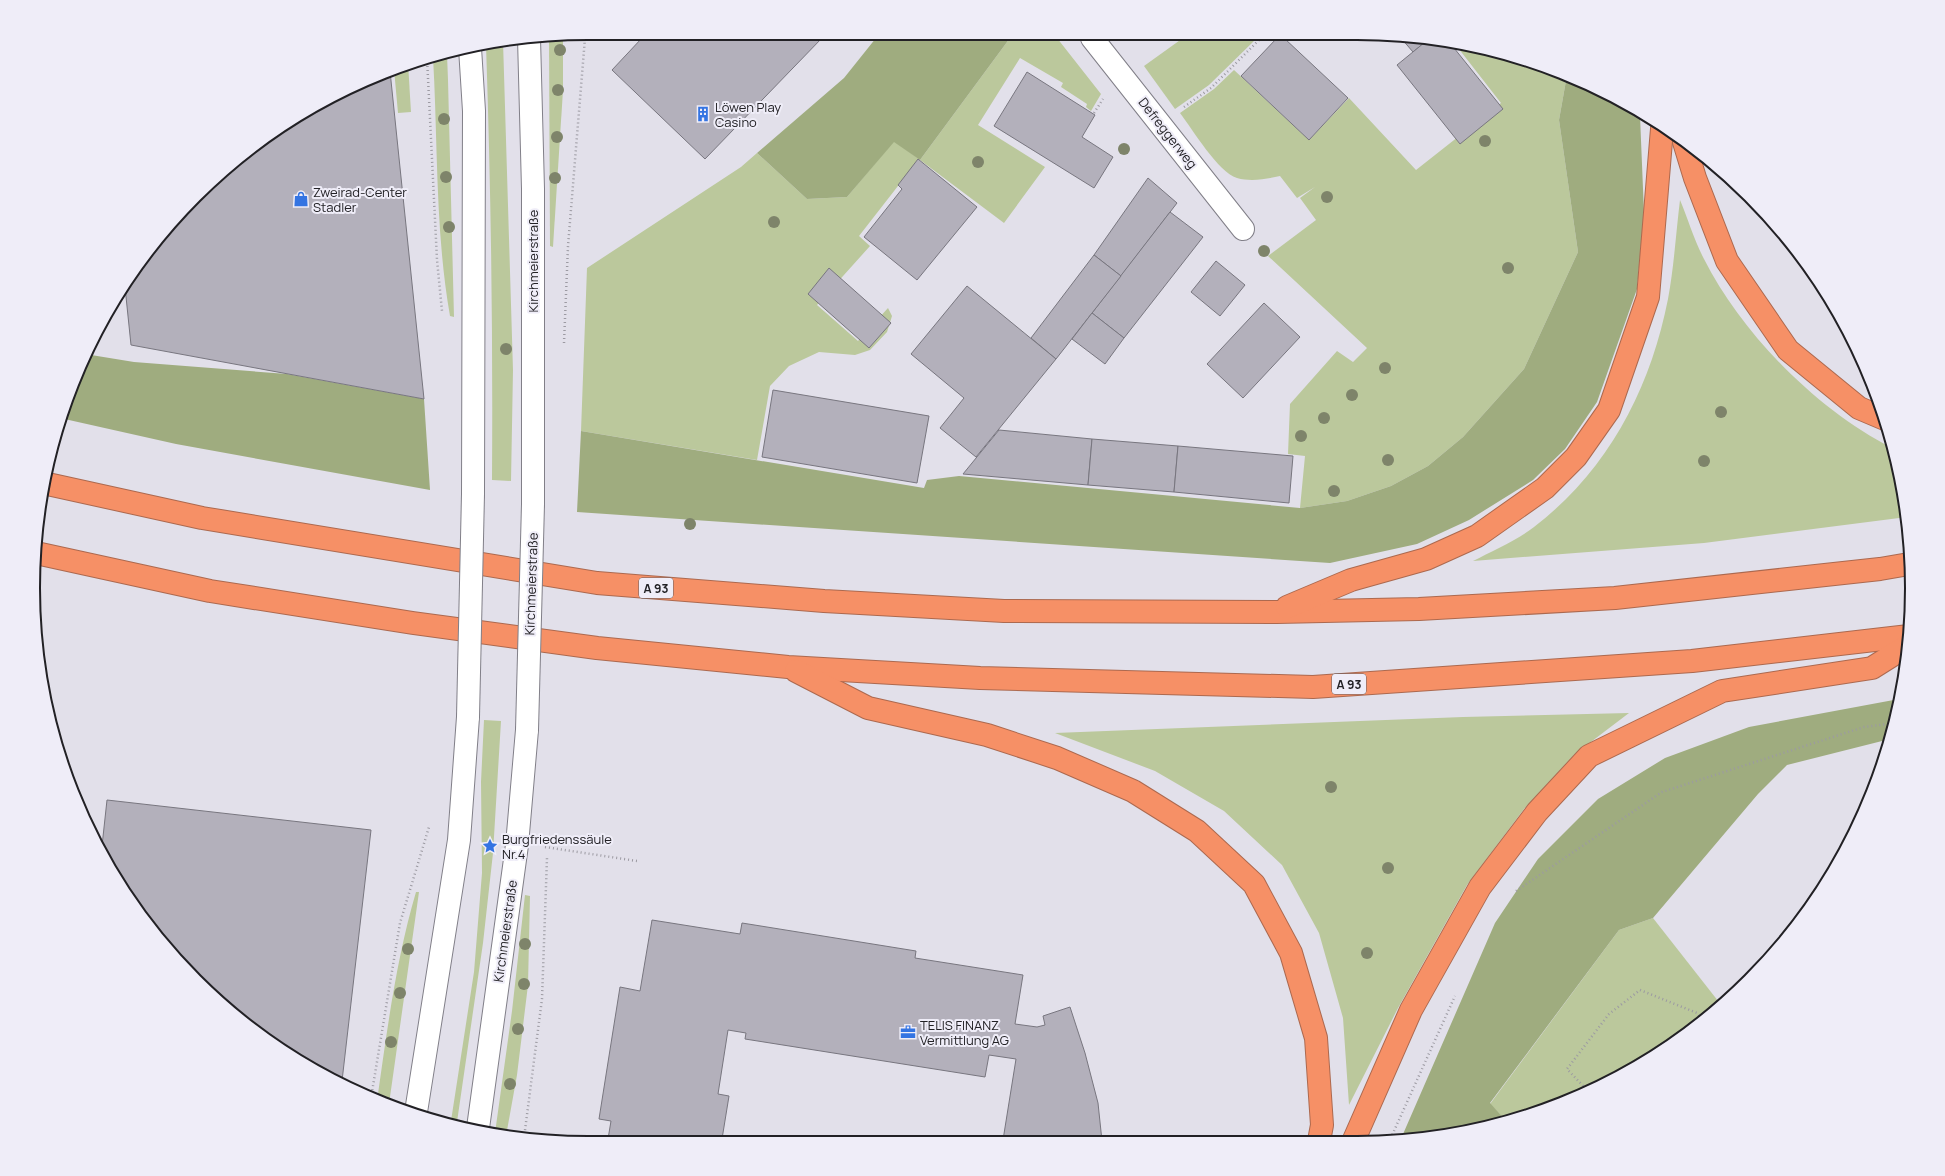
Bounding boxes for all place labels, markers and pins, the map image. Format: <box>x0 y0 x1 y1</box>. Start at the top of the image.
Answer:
place label: Löwen Play Casino <box>715 98 781 131</box>
building icon: Löwen Play Casino <box>694 105 712 123</box>
place label: Zweirad-Center Stadler <box>313 183 407 216</box>
shop icon: Zweirad-Center Stadler <box>292 190 310 208</box>
place label: Burgfriedenssäule Nr.4 <box>502 830 612 863</box>
place icon: Burgfriedenssäule Nr.4 <box>481 837 499 855</box>
place label: TELIS FINANZ Vermittlung AG <box>920 1016 1009 1049</box>
office icon: TELIS FINANZ Vermittlung AG <box>899 1023 917 1041</box>

